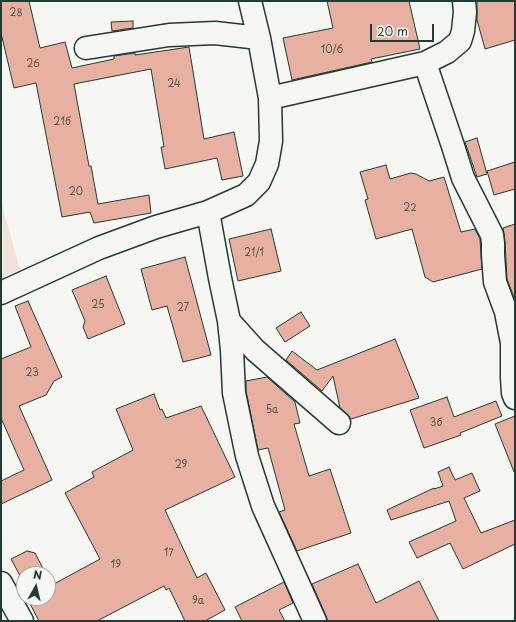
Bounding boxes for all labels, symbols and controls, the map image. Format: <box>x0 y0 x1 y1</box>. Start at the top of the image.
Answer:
house number: 28 <box>9 7 23 19</box>
scale bar <box>372 16 436 42</box>
text: 20 m <box>377 22 408 40</box>
house number: 10/6 <box>321 44 343 56</box>
house number: 26 <box>26 58 40 70</box>
house number: 24 <box>167 78 181 90</box>
house number: 21б <box>53 116 71 128</box>
house number: 20 <box>69 186 83 198</box>
house number: 22 <box>403 202 417 214</box>
house number: 21/1 <box>244 247 264 259</box>
house number: 25 <box>91 299 105 311</box>
house number: 27 <box>177 302 189 314</box>
house number: 23 <box>25 367 39 379</box>
house number: 5а <box>266 404 278 416</box>
house number: 3б <box>430 417 442 429</box>
house number: 29 <box>175 459 187 471</box>
house number: 17 <box>164 547 174 559</box>
house number: 19 <box>111 559 121 571</box>
north arrow <box>16 566 56 606</box>
text: N <box>32 566 43 584</box>
house number: 9а <box>192 595 204 607</box>

